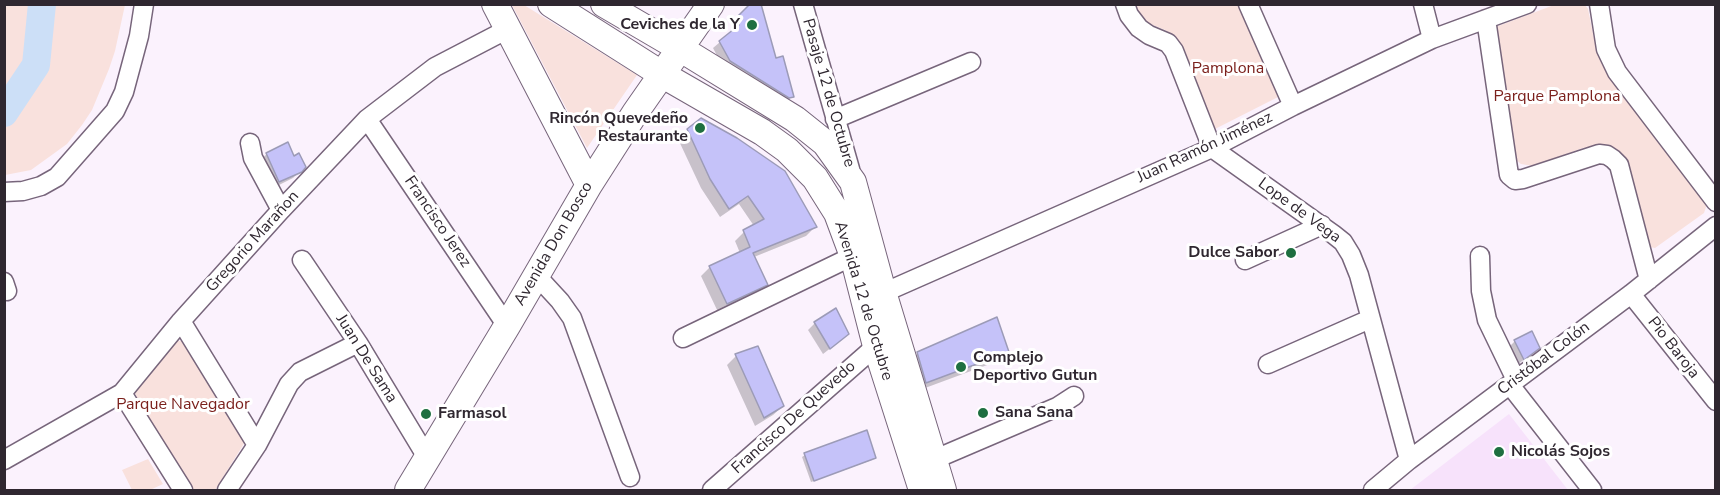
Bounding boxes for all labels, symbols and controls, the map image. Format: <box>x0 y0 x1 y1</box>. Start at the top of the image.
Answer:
place label: Ceviches de la Y <box>620 15 740 35</box>
street label: Pasaje 12 de Octubre <box>798 16 858 170</box>
marker: Ceviches de la Y <box>745 18 759 32</box>
park label: Pamplona <box>1192 59 1264 79</box>
park label: Parque Pamplona <box>1493 87 1621 107</box>
street label: Juan Ramón Jiménez <box>1134 108 1276 188</box>
place label: Rincón Quevedeño Restaurante <box>549 109 688 147</box>
marker: Rincón Quevedeño Restaurante <box>693 121 707 135</box>
street label: Francisco Jerez <box>399 173 475 271</box>
street label: Lope de Vega <box>1254 174 1344 248</box>
street label: Avenida Don Bosco <box>511 179 597 309</box>
street label: Gregorio Marañon <box>202 187 304 297</box>
street label: Avenida 12 de Octubre <box>830 219 896 383</box>
place label: Dulce Sabor <box>1188 243 1279 263</box>
marker: Dulce Sabor <box>1284 246 1298 260</box>
street label: Juan De Sama <box>331 311 401 407</box>
street label: Pio Baroja <box>1643 313 1703 383</box>
street label: Cristóbal Colón <box>1494 318 1594 400</box>
place label: Complejo Deportivo Gutun <box>973 348 1097 386</box>
street label: Francisco De Quevedo <box>728 357 860 479</box>
marker: Complejo Deportivo Gutun <box>954 360 968 374</box>
park label: Parque Navegador <box>116 395 250 415</box>
place label: Sana Sana <box>995 403 1073 423</box>
place label: Farmasol <box>438 404 507 424</box>
marker: Sana Sana <box>976 406 990 420</box>
marker: Farmasol <box>419 407 433 421</box>
place label: Nicolás Sojos <box>1511 442 1610 462</box>
marker: Nicolás Sojos <box>1492 445 1506 459</box>

